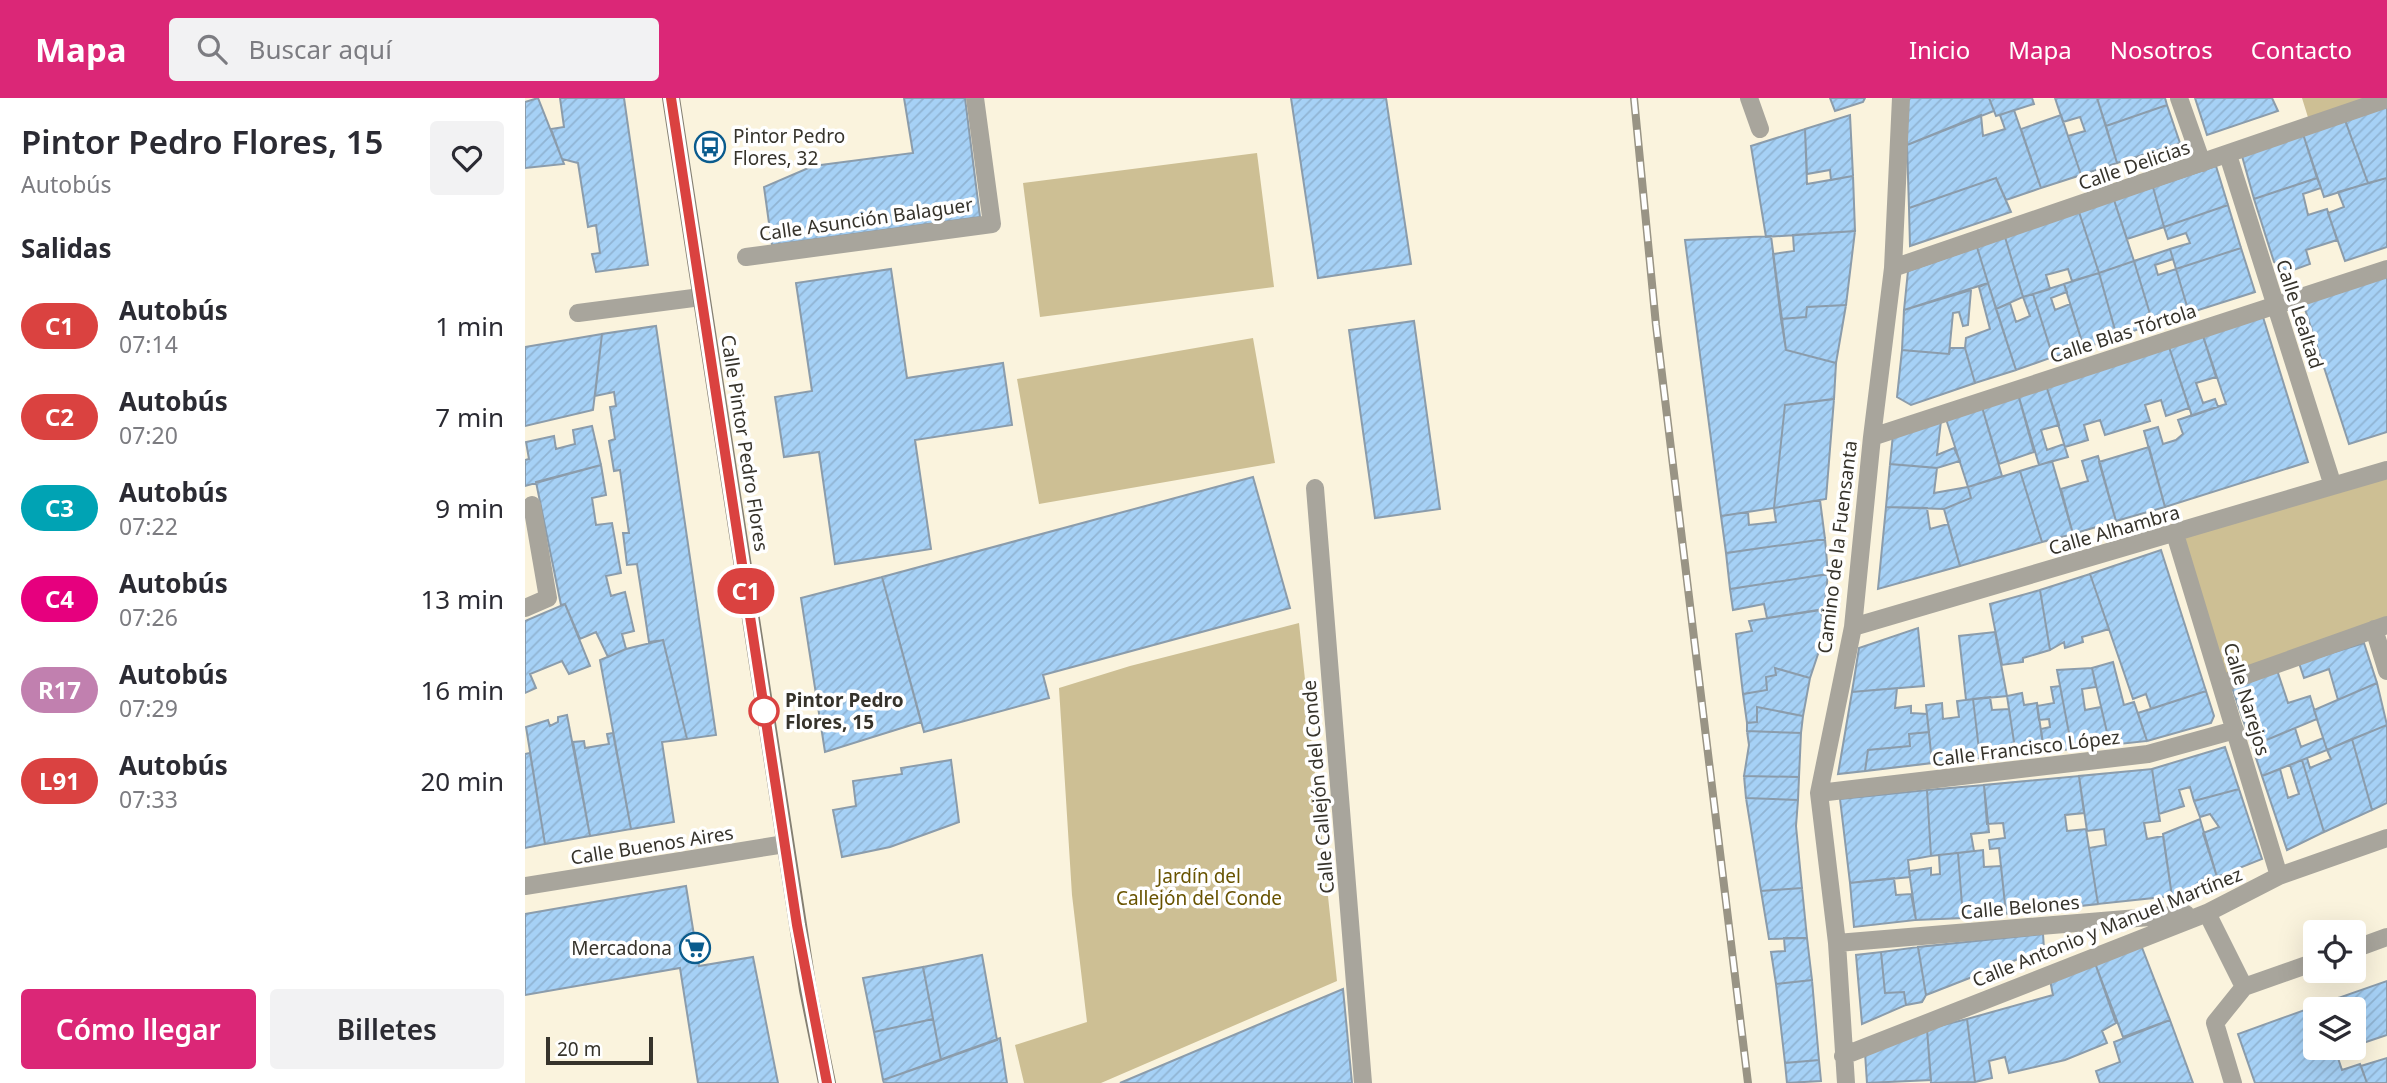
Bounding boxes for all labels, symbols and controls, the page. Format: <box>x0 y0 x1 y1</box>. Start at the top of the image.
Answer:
search box <box>169 18 659 81</box>
text: Mapa <box>35 27 127 72</box>
icon: search <box>193 30 231 68</box>
text: Buscar aquí <box>249 31 392 67</box>
text: Inicio <box>1909 33 1970 66</box>
text: Mapa <box>2008 33 2072 66</box>
text: Nosotros <box>2110 33 2213 66</box>
text: Contacto <box>2251 33 2352 66</box>
text: Pintor Pedro Flores, 15 <box>21 119 383 164</box>
button: heart <box>430 121 504 195</box>
place label: Pintor Pedro Flores, 32 <box>733 123 845 171</box>
bus stop icon: Pintor Pedro Flores, 32 <box>693 130 727 164</box>
street label: Calle Delicias <box>2075 134 2193 196</box>
text: Autobús <box>21 168 112 200</box>
street label: Calle Asunción Balaguer <box>757 191 975 247</box>
text: Salidas <box>21 230 111 266</box>
street label: Calle Lealtad <box>2270 256 2330 372</box>
text: Autobús <box>119 292 228 328</box>
street label: Calle Blas Tórtola <box>2046 297 2200 369</box>
text: 1 min <box>435 308 504 344</box>
text: C1 <box>45 309 74 342</box>
text: 07:14 <box>119 328 178 360</box>
street label: Calle Pintor Pedro Flores <box>715 333 775 553</box>
text: Autobús <box>119 383 228 419</box>
text: 7 min <box>435 399 504 435</box>
text: C2 <box>45 400 74 433</box>
text: 07:20 <box>119 419 178 451</box>
street label: Camino de la Fuensanta <box>1811 439 1863 655</box>
text: Autobús <box>119 474 228 510</box>
text: 9 min <box>435 490 504 526</box>
text: C3 <box>45 491 74 524</box>
street label: Calle Alhambra <box>2045 499 2183 561</box>
text: 07:22 <box>119 510 178 542</box>
text: Autobús <box>119 565 228 601</box>
line badge: C1 <box>715 568 777 614</box>
text: C1 <box>731 574 761 607</box>
text: 13 min <box>420 581 504 617</box>
text: C4 <box>45 582 74 615</box>
text: 07:26 <box>119 601 178 633</box>
street label: Calle Narejos <box>2217 639 2277 759</box>
text: Autobús <box>119 656 228 692</box>
text: 16 min <box>420 672 504 708</box>
text: R17 <box>38 673 81 706</box>
street label: Calle Callejón del Conde <box>1296 679 1340 895</box>
place label: Pintor Pedro Flores, 15 <box>785 687 904 735</box>
text: 07:29 <box>119 692 178 724</box>
marker: Pintor Pedro Flores, 15 <box>749 696 779 726</box>
street label: Calle Francisco López <box>1931 724 2122 772</box>
text: Autobús <box>119 747 228 783</box>
text: 20 min <box>420 763 504 799</box>
text: L91 <box>39 764 80 797</box>
text: 07:33 <box>119 783 178 815</box>
street label: Calle Buenos Aires <box>569 819 735 871</box>
street label: Calle Antonio y Manuel Martínez <box>1968 861 2246 993</box>
park label: Jardín del Callejón del Conde <box>1116 863 1282 911</box>
street label: Calle Belones <box>1960 889 2080 925</box>
map controls <box>2303 920 2366 1060</box>
button: locate <box>2303 920 2366 983</box>
supermarket icon: Mercadona <box>678 931 712 965</box>
place label: Mercadona <box>571 935 672 961</box>
button: Cómo llegar <box>21 989 256 1069</box>
button: Billetes <box>270 989 504 1069</box>
button: layers <box>2303 997 2366 1060</box>
scale bar <box>546 1034 653 1066</box>
text: 20 m <box>557 1036 601 1062</box>

